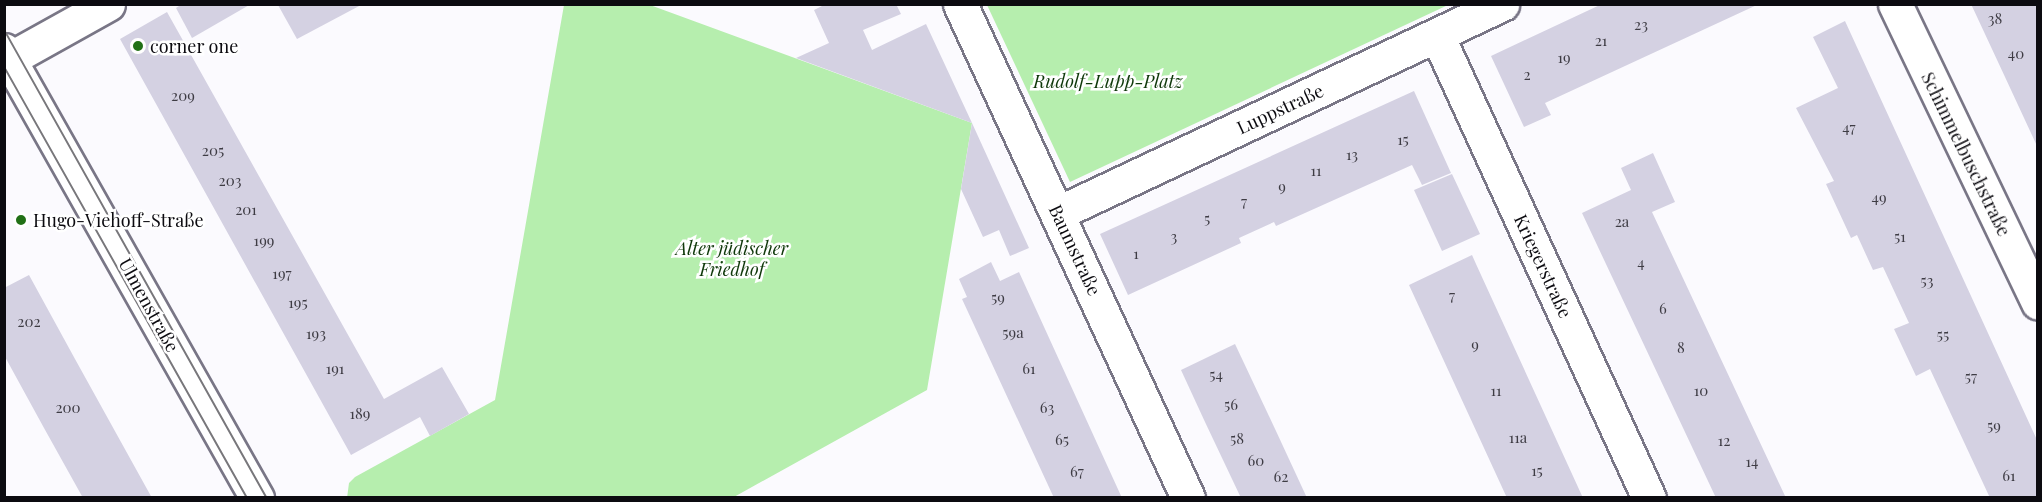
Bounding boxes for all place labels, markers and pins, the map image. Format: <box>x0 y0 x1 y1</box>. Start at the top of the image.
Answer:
place label: corner one <box>150 35 239 57</box>
marker: corner one <box>131 39 145 53</box>
place label: Hugo-Viehoff-Straße <box>33 209 204 231</box>
marker: Hugo-Viehoff-Straße <box>14 213 28 227</box>

